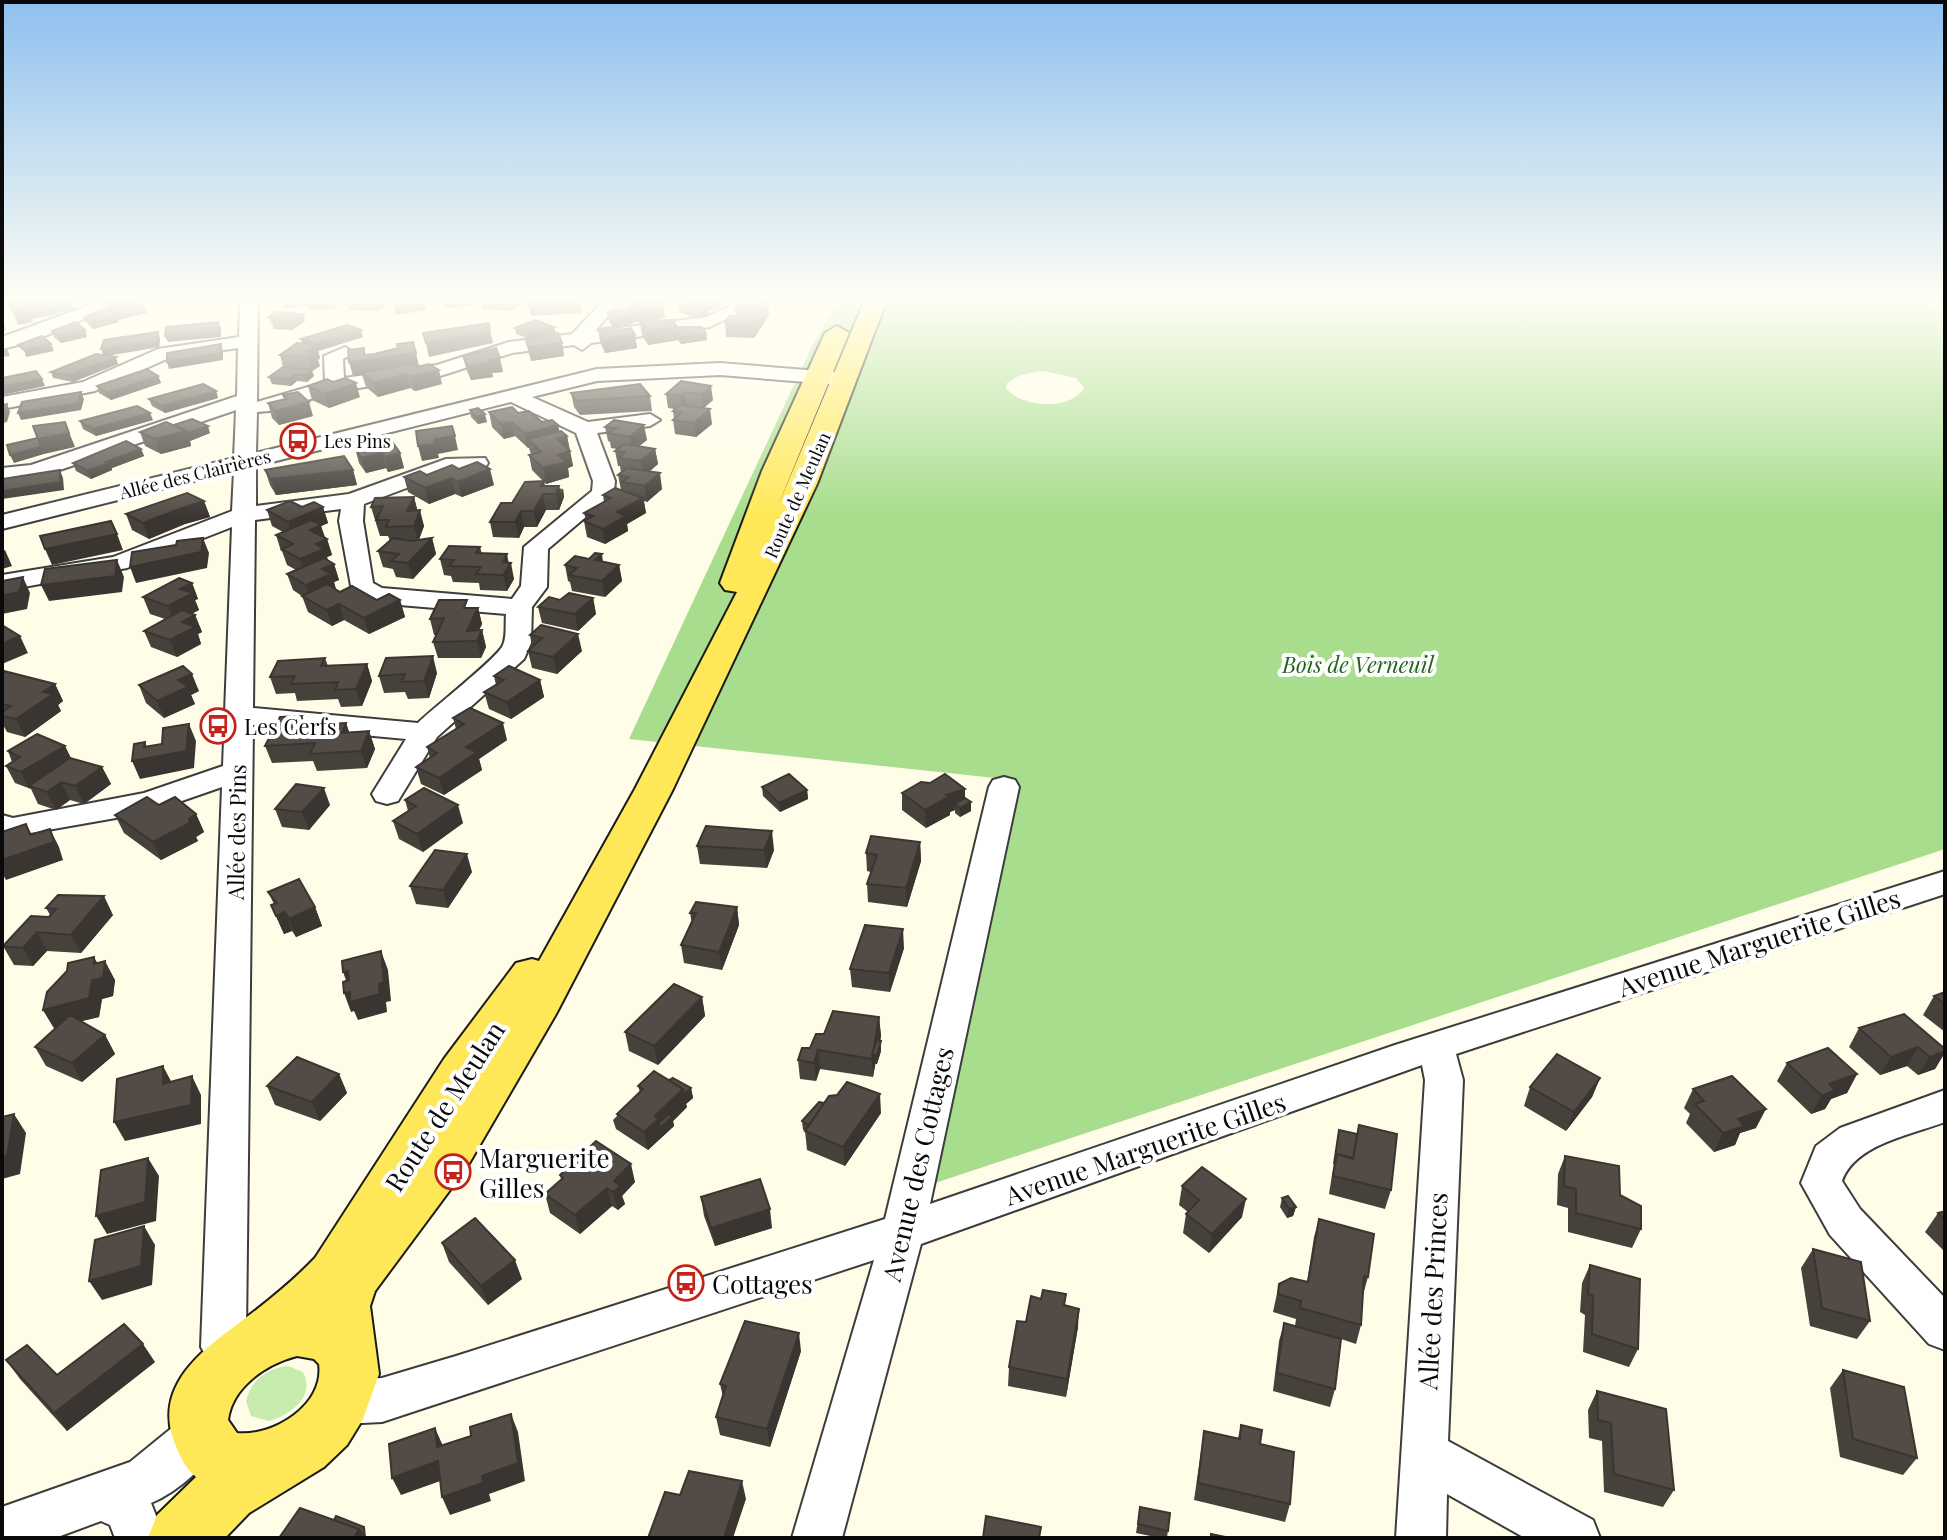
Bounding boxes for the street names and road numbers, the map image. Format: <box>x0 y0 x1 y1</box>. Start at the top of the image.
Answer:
street label: Route de Meulan <box>758 428 836 562</box>
street label: Allée des Clairières <box>116 444 273 505</box>
street label: Allée des Pins <box>220 764 252 901</box>
street label: Avenue Marguerite Gilles <box>1613 880 1905 1004</box>
street label: Route de Meulan <box>376 1014 512 1198</box>
street label: Avenue des Cottages <box>873 1043 961 1286</box>
street label: Avenue Marguerite Gilles <box>999 1083 1290 1213</box>
street label: Allée des Princes <box>1409 1191 1455 1392</box>

